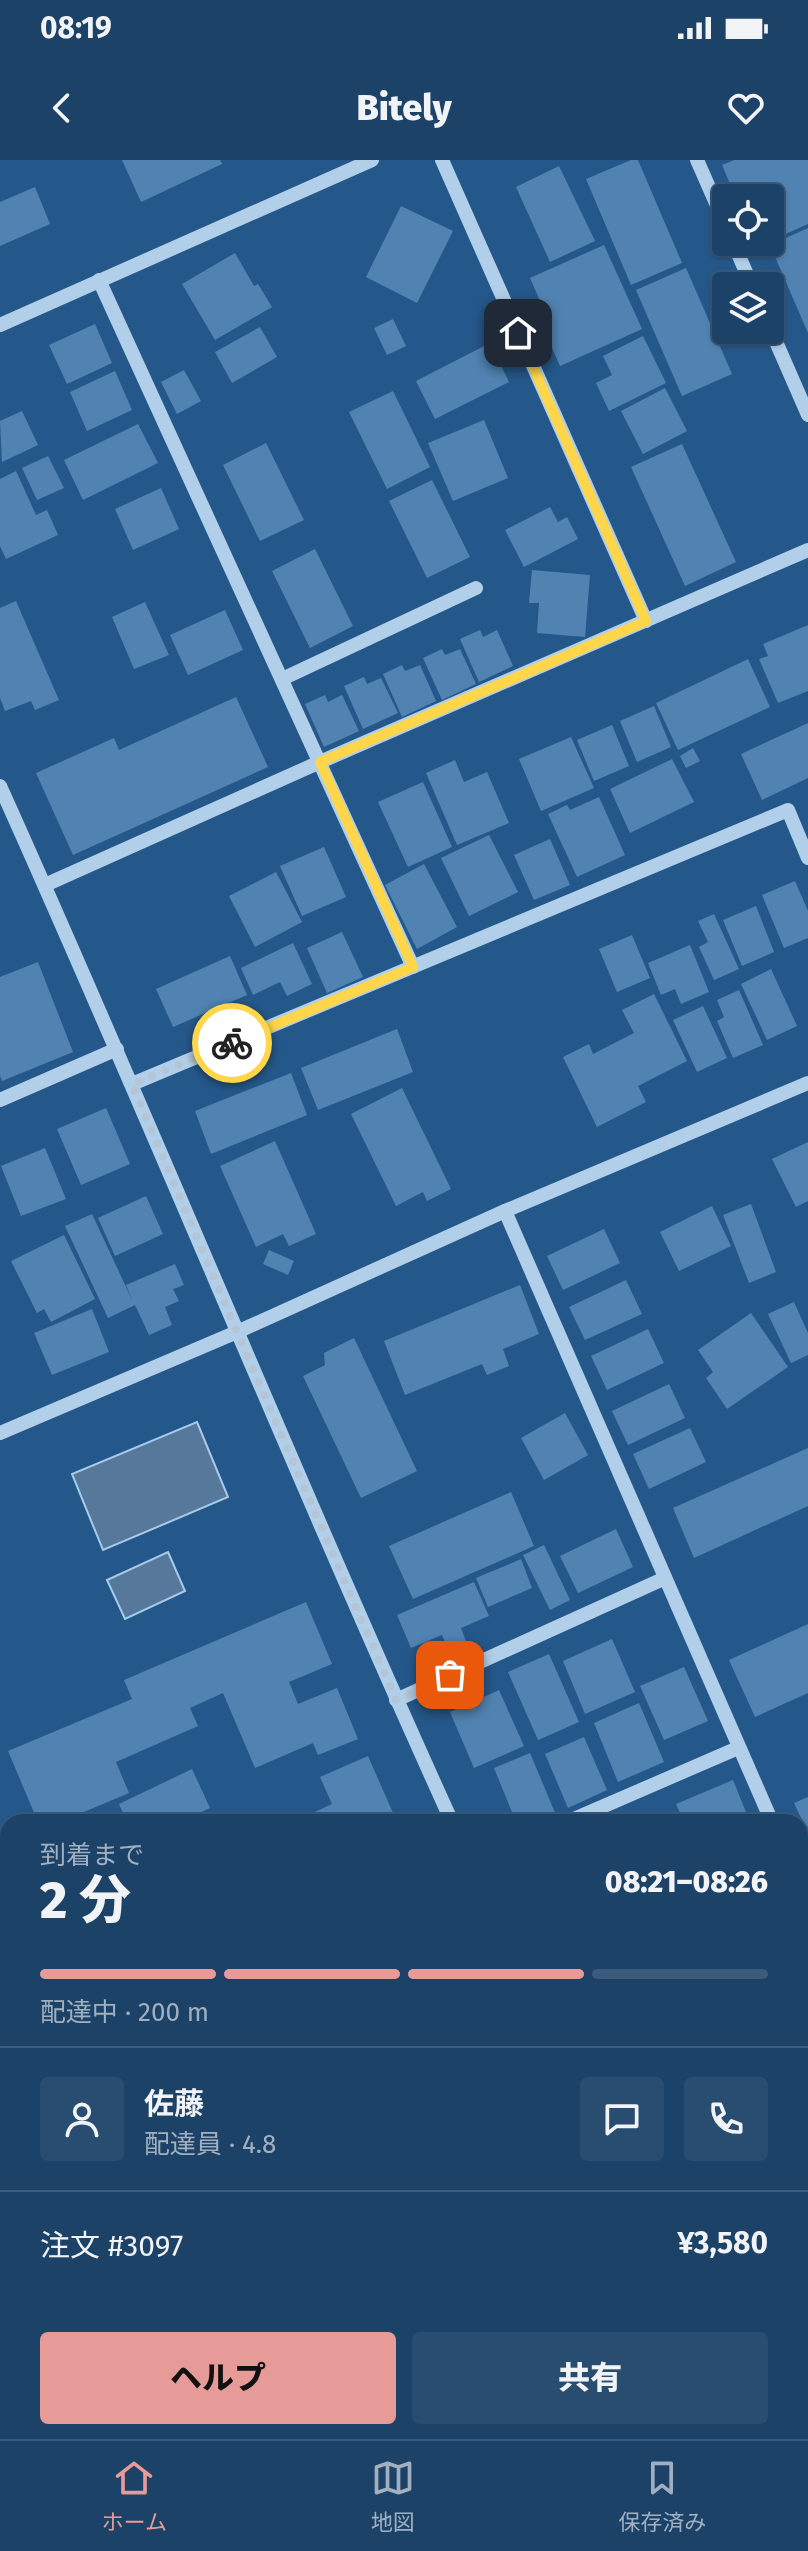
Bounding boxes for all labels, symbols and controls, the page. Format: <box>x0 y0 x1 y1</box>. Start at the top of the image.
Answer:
text: 08:19 <box>40 10 112 46</box>
icon: back <box>40 86 84 130</box>
text: Bitely <box>356 86 452 130</box>
icon: heart <box>724 86 768 130</box>
map controls <box>712 184 784 344</box>
button: locate <box>712 184 784 256</box>
button: layers <box>712 272 784 344</box>
pin <box>484 299 552 367</box>
icon: home <box>496 311 540 355</box>
courier <box>192 1003 272 1083</box>
icon: bike <box>210 1021 254 1065</box>
pin <box>416 1641 484 1709</box>
icon: bag <box>428 1653 472 1697</box>
text: 到着まで <box>40 1840 144 1871</box>
text: 08:21–08:26 <box>605 1864 768 1900</box>
text: 2 分 <box>40 1869 131 1932</box>
text: 配達中 · 200 m <box>40 1997 209 2028</box>
button: person <box>40 2077 124 2161</box>
button: chat <box>580 2077 664 2161</box>
button: phone <box>684 2077 768 2161</box>
text: 佐藤 <box>144 2086 204 2122</box>
text: 配達員 · 4.8 <box>144 2129 276 2160</box>
text: ¥3,580 <box>677 2225 768 2261</box>
text: 注文 #3097 <box>40 2228 183 2264</box>
button: ヘルプ <box>40 2332 396 2424</box>
button: 共有 <box>412 2332 768 2424</box>
tab: ホーム <box>102 2456 167 2536</box>
tab: 地図 <box>371 2456 415 2536</box>
tab: 保存済み <box>618 2456 706 2536</box>

